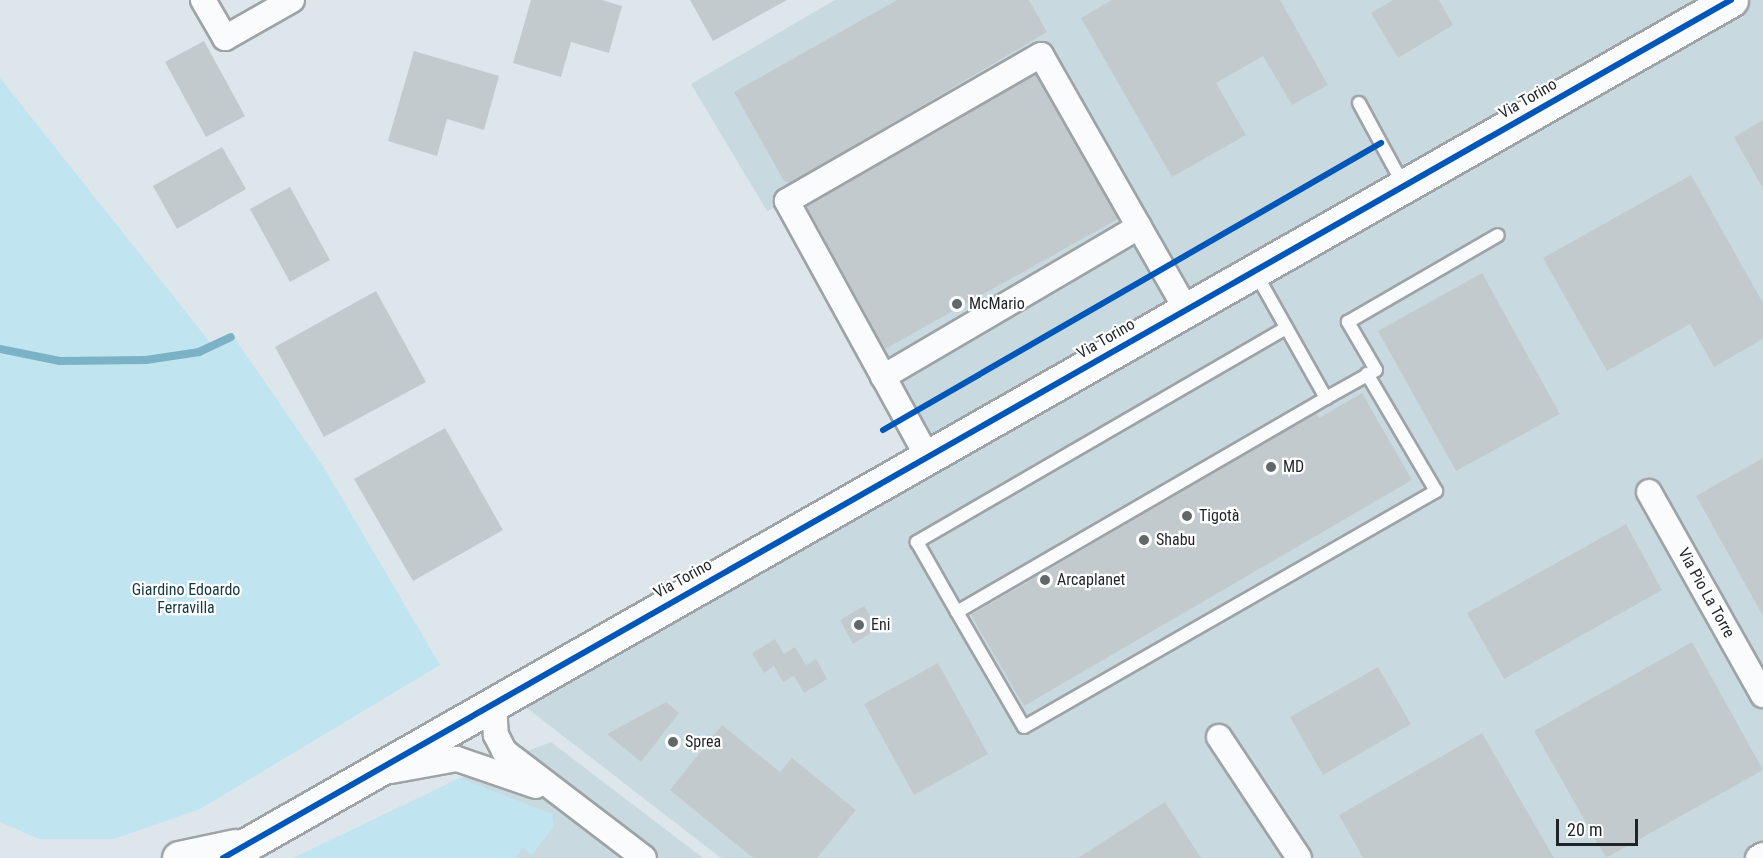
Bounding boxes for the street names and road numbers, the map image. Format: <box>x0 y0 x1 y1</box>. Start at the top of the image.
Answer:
street label: Via Torino <box>1496 75 1560 123</box>
street label: Via Torino <box>1074 315 1138 363</box>
street label: Via Pio La Torre <box>1673 545 1739 641</box>
street label: Via Torino <box>650 555 716 603</box>

